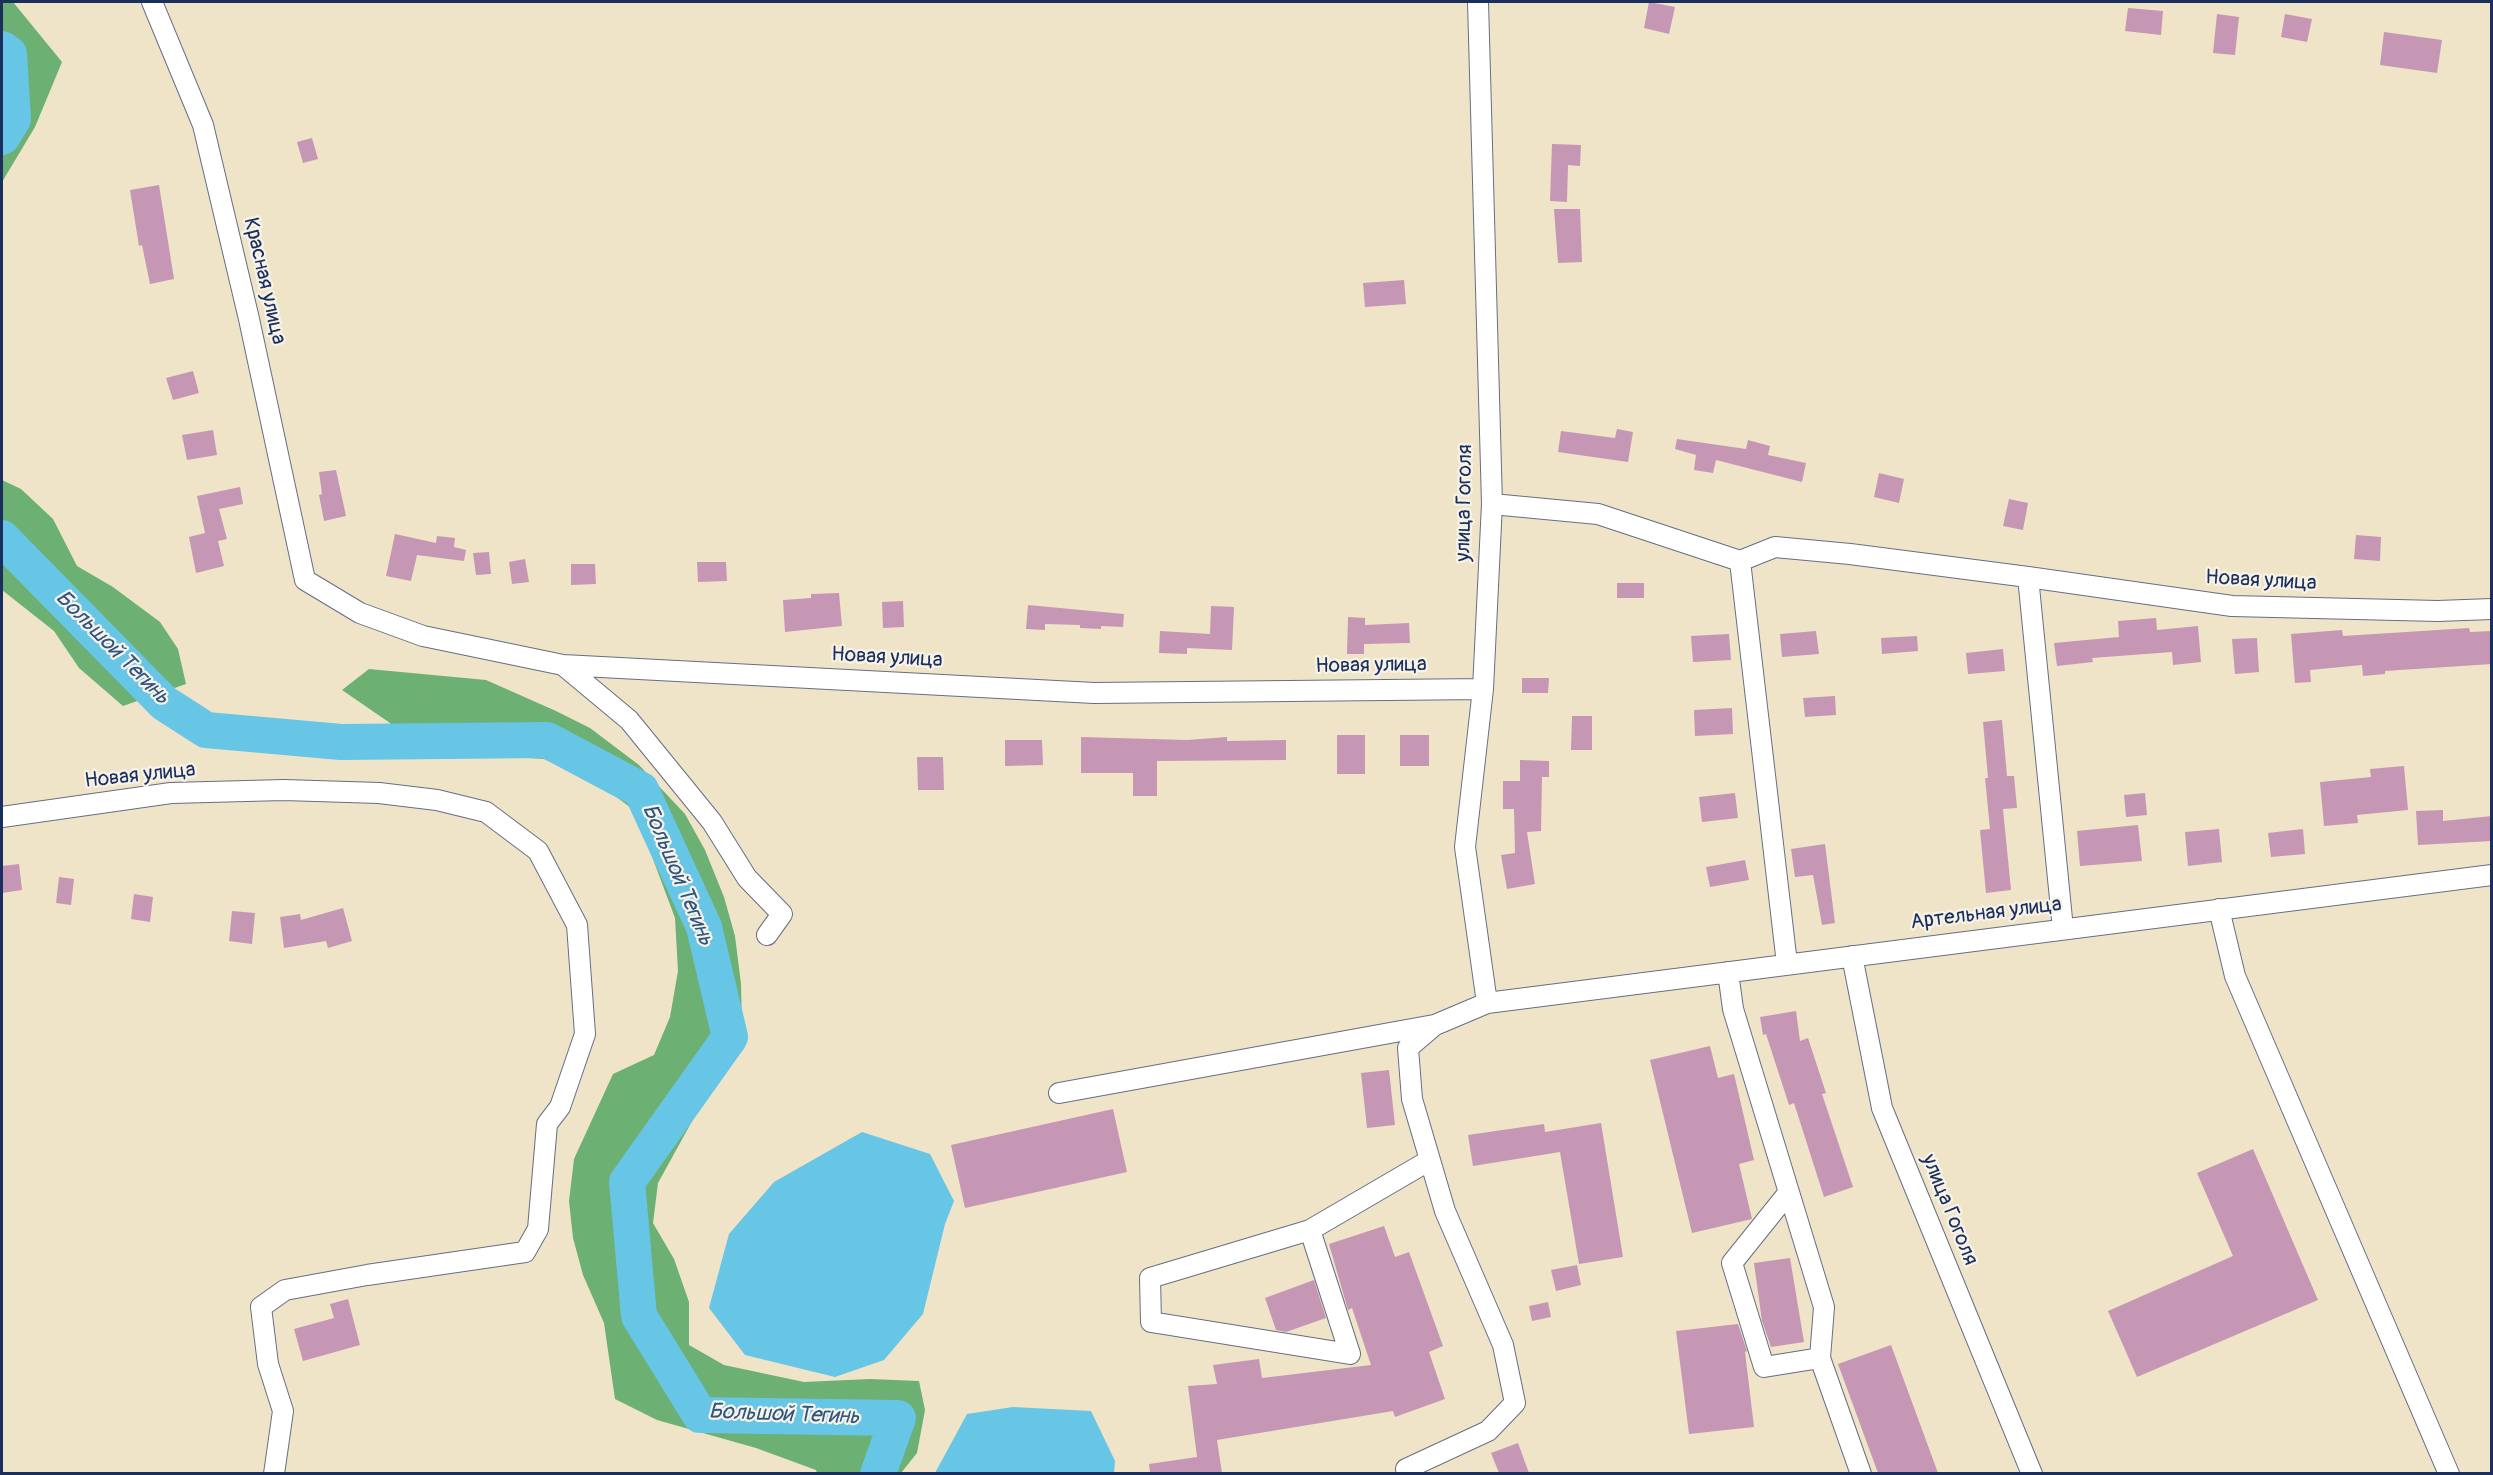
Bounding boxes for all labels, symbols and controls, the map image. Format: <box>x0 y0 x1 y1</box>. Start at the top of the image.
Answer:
street label: Красная улица <box>237 215 291 347</box>
street label: улица Гоголя <box>1451 444 1479 562</box>
street label: Новая улица <box>2205 566 2317 596</box>
water label: Большой Тегинь <box>49 585 175 711</box>
street label: Новая улица <box>831 643 943 673</box>
street label: Новая улица <box>1315 652 1427 680</box>
street label: Новая улица <box>83 758 197 794</box>
water label: Большой Тегинь <box>635 800 719 950</box>
street label: Артельная улица <box>1909 892 2063 936</box>
street label: улица Гоголя <box>1915 1151 1983 1269</box>
water label: Большой Тегинь <box>708 1399 860 1431</box>

